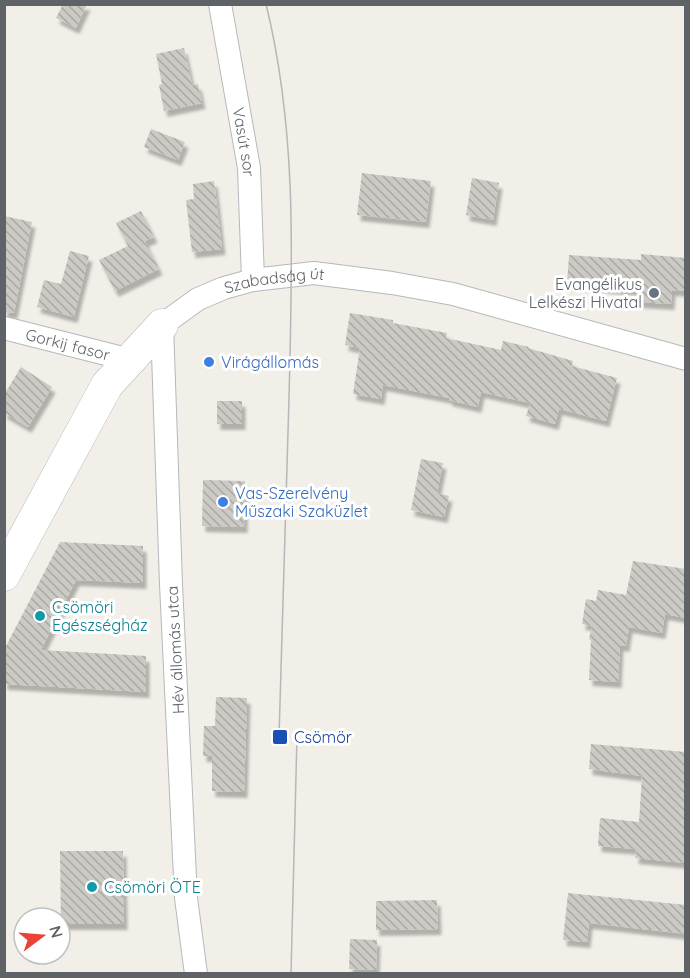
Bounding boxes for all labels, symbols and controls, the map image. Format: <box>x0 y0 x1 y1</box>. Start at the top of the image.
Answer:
street label: Vasút sor <box>228 106 259 177</box>
street label: Szabadság út <box>222 263 326 298</box>
place label: Evangélikus Lelkészi Hivatal <box>529 274 642 312</box>
marker: Evangélikus Lelkészi Hivatal <box>647 286 661 300</box>
street label: Gorkij fasor <box>24 324 112 365</box>
place label: Virágállomás <box>221 352 319 372</box>
marker: Virágállomás <box>202 355 216 369</box>
place label: Vas-Szerelvény Műszaki Szaküzlet <box>235 483 368 521</box>
marker: Vas-Szerelvény Műszaki Szaküzlet <box>216 495 230 509</box>
street label: Hév állomás utca <box>162 585 188 715</box>
place label: Csömöri Egészségház <box>52 597 148 635</box>
marker: Csömöri Egészségház <box>33 609 47 623</box>
place label: Csömör <box>294 727 352 747</box>
marker: Csömör <box>271 728 289 746</box>
place label: Csömöri ÖTE <box>104 877 201 897</box>
marker: Csömöri ÖTE <box>85 880 99 894</box>
north arrow <box>12 906 72 966</box>
text: N <box>45 923 68 940</box>

